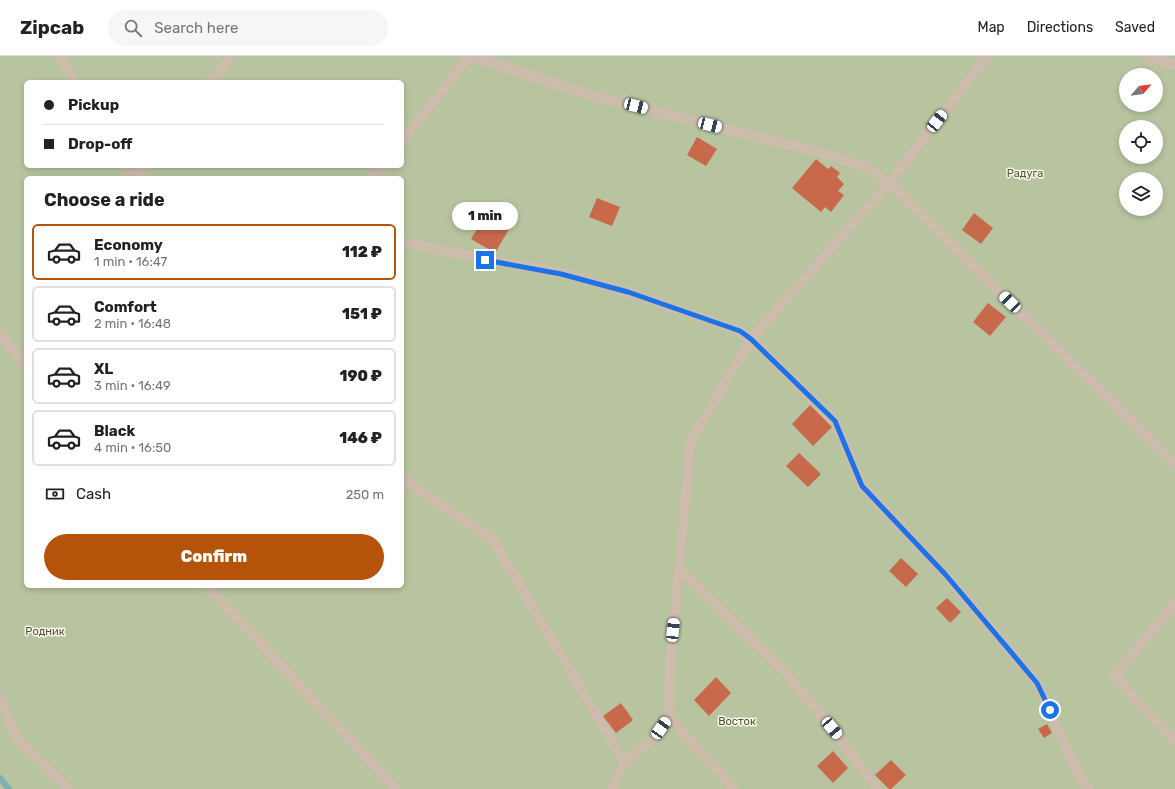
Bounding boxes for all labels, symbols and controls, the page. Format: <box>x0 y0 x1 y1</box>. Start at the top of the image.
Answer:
search box <box>108 10 388 46</box>
text: Zipcab <box>20 16 84 39</box>
icon: search <box>122 17 144 39</box>
text: Search here <box>154 19 238 37</box>
text: Map <box>978 19 1005 36</box>
text: Directions <box>1027 19 1093 36</box>
text: Saved <box>1115 19 1155 36</box>
north arrow <box>1119 68 1163 112</box>
map controls <box>1119 68 1163 216</box>
text: Pickup <box>68 96 119 114</box>
car <box>623 97 649 115</box>
car <box>925 108 949 134</box>
car <box>697 116 723 134</box>
button: locate <box>1119 120 1163 164</box>
text: Drop-off <box>68 135 132 153</box>
park label: Радуга <box>1007 167 1043 180</box>
button: layers <box>1119 172 1163 216</box>
text: Choose a ride <box>44 189 165 211</box>
callout: 1 min <box>452 202 518 230</box>
text: 1 min <box>468 208 502 223</box>
icon: car <box>46 234 82 270</box>
text: Economy <box>94 236 163 254</box>
text: 112 ₽ <box>342 243 382 261</box>
route end <box>476 251 494 269</box>
text: 1 min · 16:47 <box>94 254 167 269</box>
car <box>997 289 1023 315</box>
icon: car <box>46 296 82 332</box>
text: Comfort <box>94 298 157 316</box>
text: 151 ₽ <box>342 305 382 323</box>
text: 2 min · 16:48 <box>94 316 171 331</box>
icon: car <box>46 358 82 394</box>
text: XL <box>94 360 113 378</box>
text: 190 ₽ <box>340 367 382 385</box>
text: 3 min · 16:49 <box>94 378 171 393</box>
icon: car <box>46 420 82 456</box>
text: Black <box>94 422 135 440</box>
text: 146 ₽ <box>339 429 382 447</box>
text: 4 min · 16:50 <box>94 440 171 455</box>
icon: cash <box>44 483 66 505</box>
text: Cash <box>76 485 111 503</box>
text: 250 m <box>346 487 384 502</box>
button: Confirm <box>44 534 384 580</box>
car <box>666 617 680 643</box>
park label: Родник <box>25 625 65 638</box>
route start <box>1041 701 1059 719</box>
car <box>649 715 673 741</box>
park label: Восток <box>718 715 756 728</box>
car <box>820 715 844 741</box>

